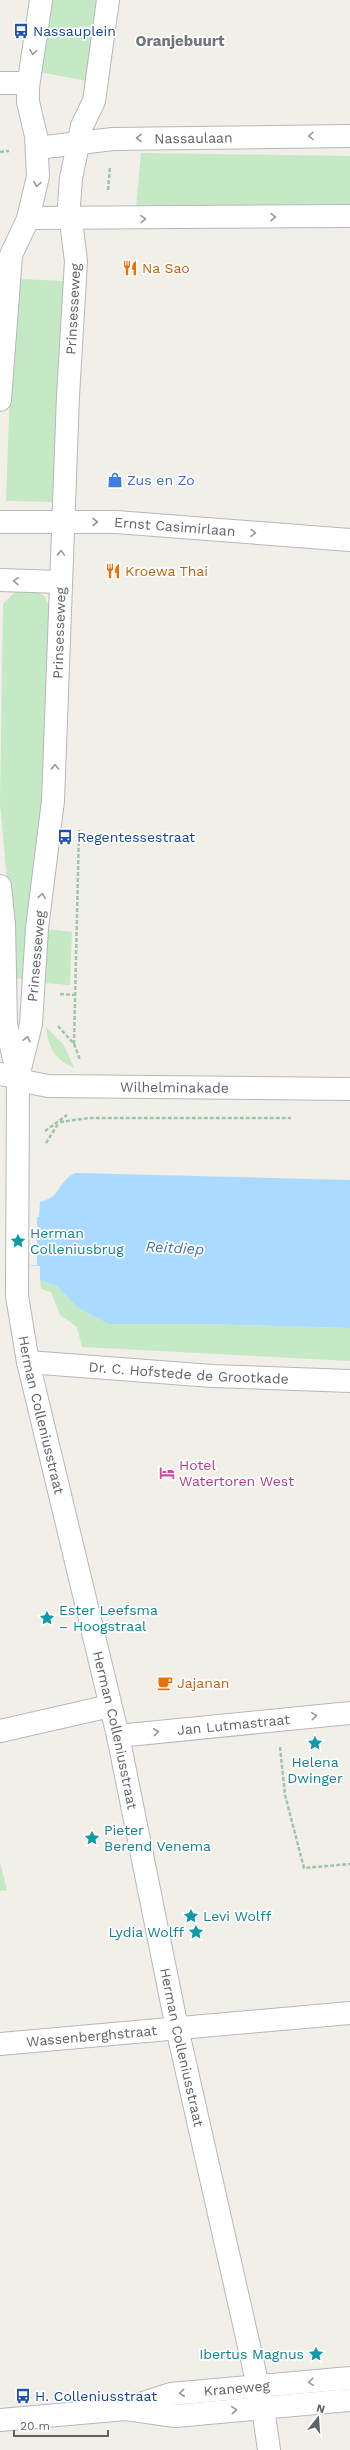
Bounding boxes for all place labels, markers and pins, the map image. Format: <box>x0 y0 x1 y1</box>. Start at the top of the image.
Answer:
bus stop icon: Nassauplein <box>12 22 30 40</box>
place label: Nassauplein <box>33 23 116 39</box>
restaurant icon: Na Sao <box>121 259 139 277</box>
place label: Na Sao <box>142 260 190 276</box>
shop icon: Zus en Zo <box>106 471 124 489</box>
place label: Zus en Zo <box>127 472 195 488</box>
restaurant icon: Kroewa Thai <box>104 562 122 580</box>
place label: Kroewa Thai <box>125 563 208 579</box>
bus stop icon: Regentessestraat <box>56 828 74 846</box>
place label: Regentessestraat <box>77 829 195 845</box>
place label: Herman Colleniusbrug <box>30 1225 124 1257</box>
place icon: Herman Colleniusbrug <box>9 1232 27 1250</box>
place label: Hotel Watertoren West <box>179 1457 294 1489</box>
hotel icon: Hotel Watertoren West <box>158 1464 176 1482</box>
place label: Ester Leefsma – Hoogstraal <box>59 1602 158 1634</box>
place icon: Ester Leefsma – Hoogstraal <box>38 1609 56 1627</box>
cafe icon: Jajanan <box>156 1674 174 1692</box>
place label: Jajanan <box>177 1675 230 1691</box>
place icon: Helena Dwinger <box>306 1734 324 1752</box>
place label: Helena Dwinger <box>287 1754 343 1786</box>
place label: Pieter Berend Venema <box>104 1822 211 1854</box>
place icon: Pieter Berend Venema <box>83 1829 101 1847</box>
place icon: Levi Wolff <box>182 1907 200 1925</box>
place label: Levi Wolff <box>203 1908 271 1924</box>
place icon: Lydia Wolff <box>187 1923 205 1941</box>
place label: Lydia Wolff <box>108 1924 184 1940</box>
place icon: Ibertus Magnus <box>307 2345 325 2363</box>
place label: Ibertus Magnus <box>199 2346 304 2362</box>
bus stop icon: H. Colleniusstraat <box>14 2387 32 2405</box>
place label: H. Colleniusstraat <box>35 2388 157 2404</box>

